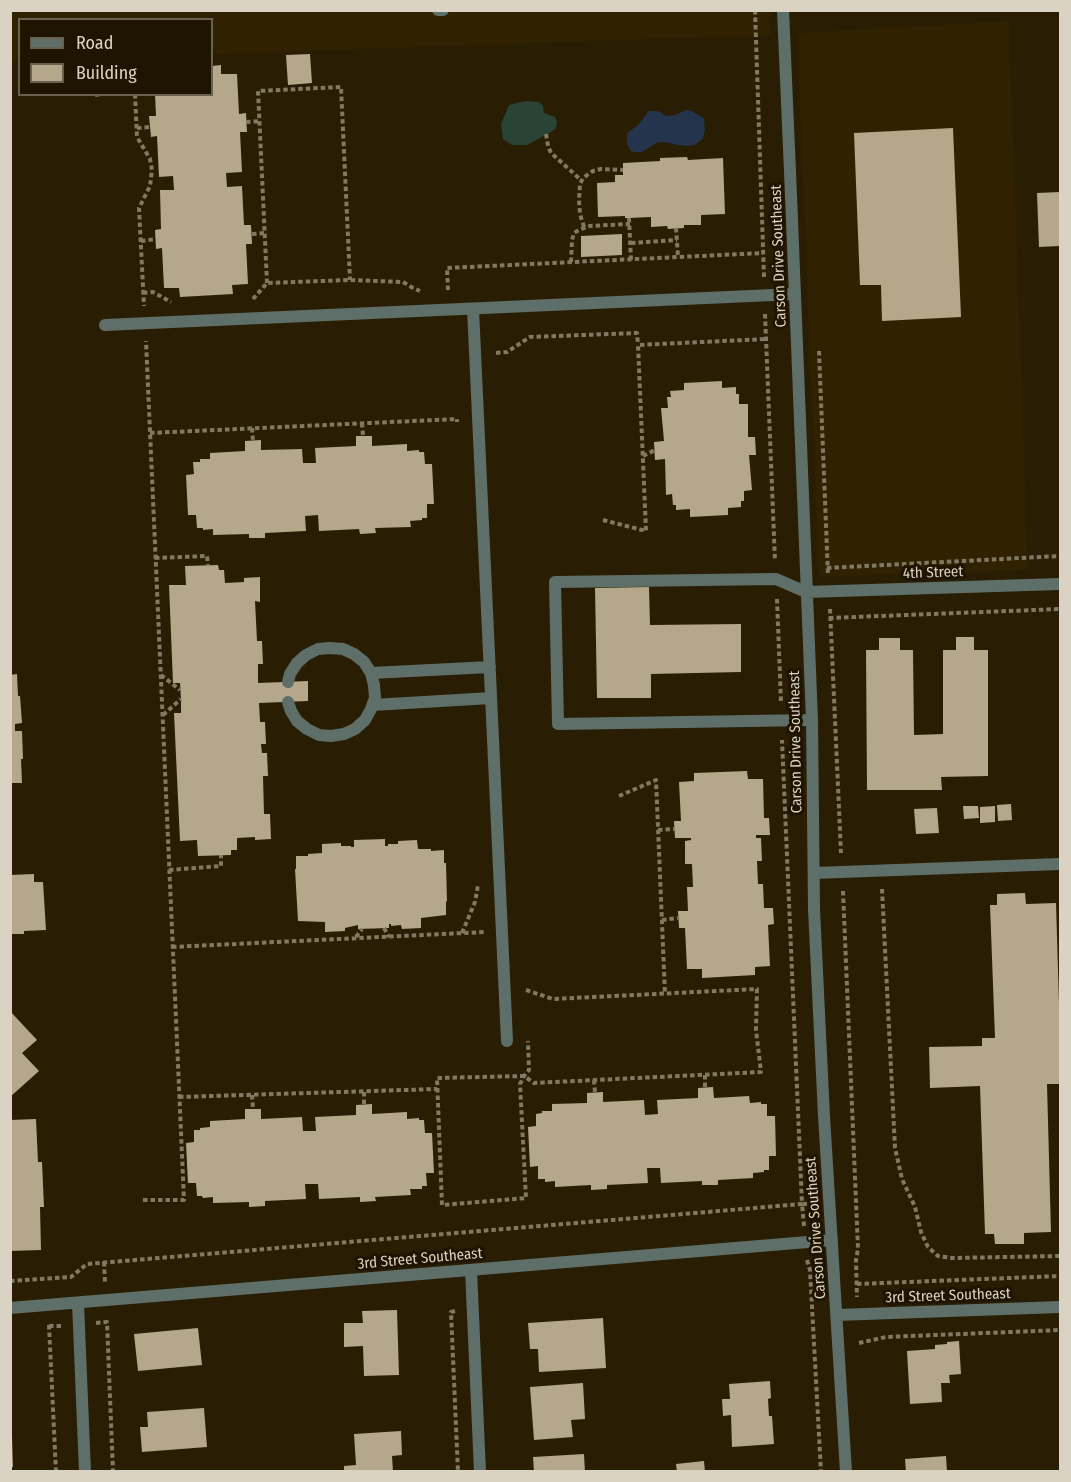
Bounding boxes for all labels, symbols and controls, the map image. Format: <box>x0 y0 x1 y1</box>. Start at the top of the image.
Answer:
legend <box>18 18 213 96</box>
text: Road <box>76 32 113 54</box>
text: Building <box>76 62 137 84</box>
street label: Carson Drive Southeast <box>768 184 790 328</box>
street label: 4th Street <box>902 563 964 583</box>
street label: Carson Drive Southeast <box>786 671 806 813</box>
street label: Carson Drive Southeast <box>802 1156 830 1300</box>
street label: 3rd Street Southeast <box>357 1245 483 1273</box>
street label: 3rd Street Southeast <box>885 1285 1011 1307</box>

